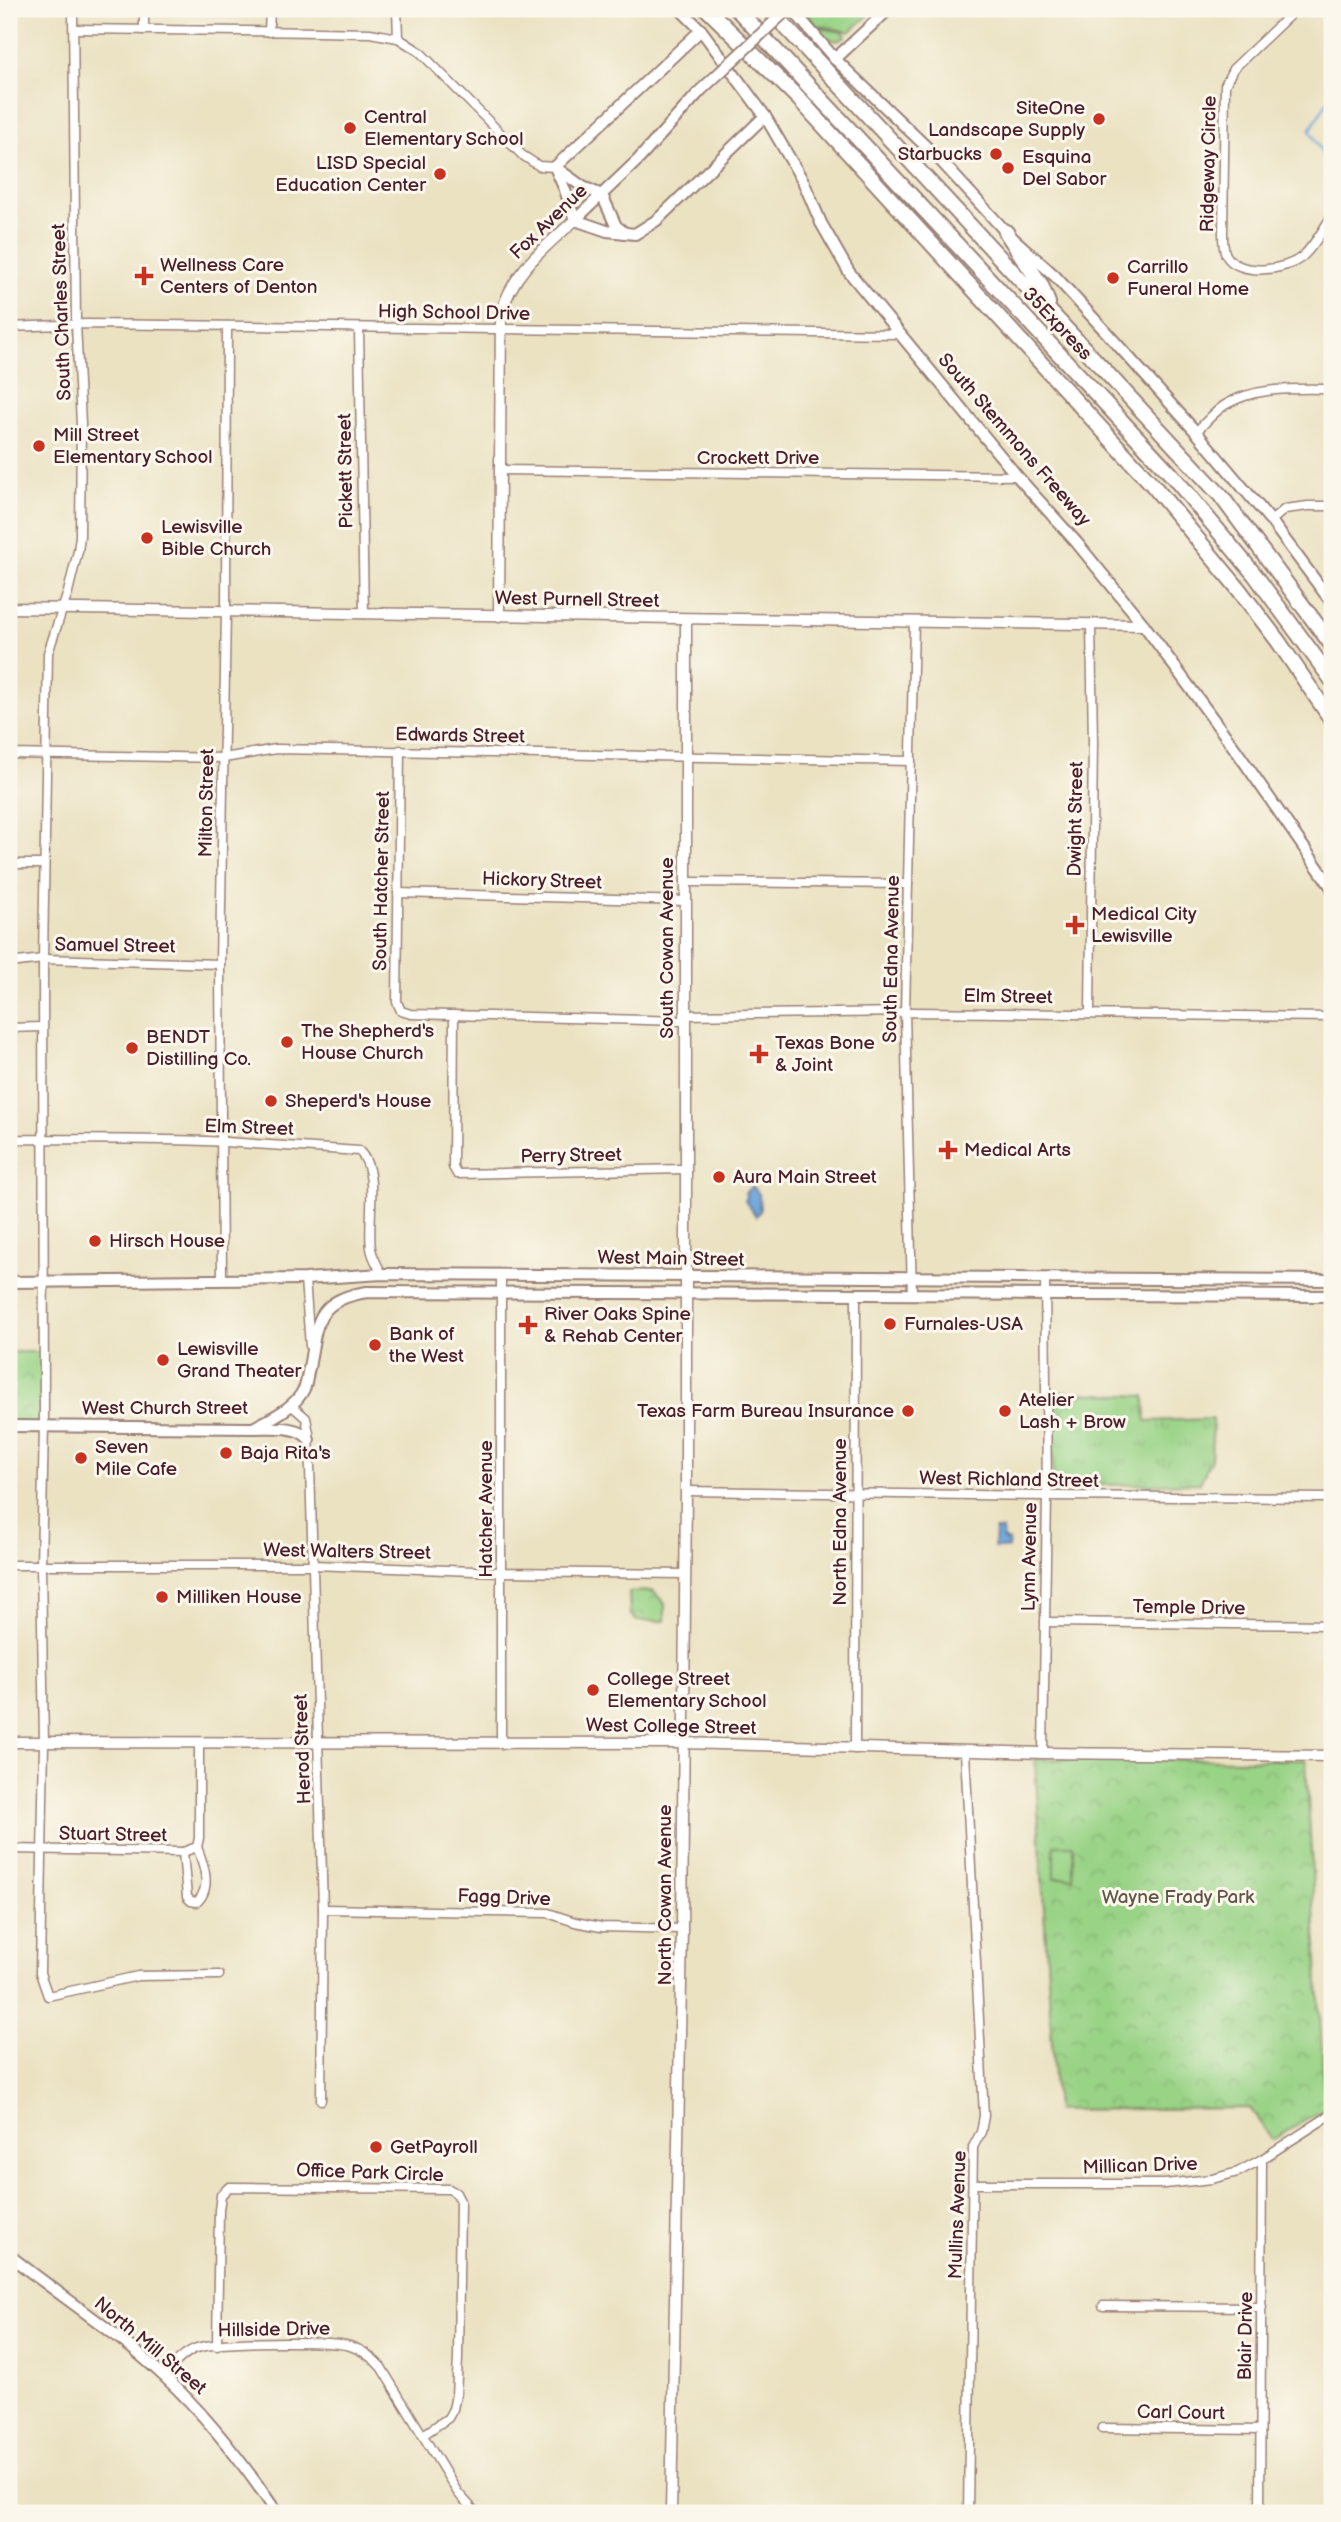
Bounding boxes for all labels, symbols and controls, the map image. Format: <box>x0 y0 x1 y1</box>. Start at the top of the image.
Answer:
street label: Ridgeway Circle <box>1196 95 1222 233</box>
place label: SiteOne Landscape Supply <box>928 97 1085 142</box>
place label: Central Elementary School <box>364 106 523 151</box>
marker: SiteOne Landscape Supply <box>1091 111 1107 127</box>
marker: Central Elementary School <box>342 120 358 136</box>
place label: Starbucks <box>898 143 982 166</box>
marker: Starbucks <box>988 146 1004 162</box>
place label: Esquina Del Sabor <box>1022 146 1108 191</box>
place label: LISD Special Education Center <box>275 152 427 197</box>
marker: Esquina Del Sabor <box>1000 160 1016 176</box>
marker: LISD Special Education Center <box>432 166 448 182</box>
street label: Fox Avenue <box>505 179 593 265</box>
street label: South Charles Street <box>47 223 77 401</box>
place label: Wellness Care Centers of Denton <box>160 254 317 299</box>
place label: Carrillo Funeral Home <box>1127 256 1249 301</box>
marker: Wellness Care Centers of Denton <box>134 266 154 286</box>
marker: Carrillo Funeral Home <box>1105 270 1121 286</box>
street label: 35Express <box>1017 283 1097 365</box>
street label: High School Drive <box>378 300 530 326</box>
street label: South Stemmons Freeway <box>933 349 1096 531</box>
street label: Pickett Street <box>333 413 359 529</box>
place label: Mill Street Elementary School <box>53 424 212 469</box>
marker: Mill Street Elementary School <box>31 438 47 454</box>
street label: Crockett Drive <box>697 447 819 470</box>
place label: Lewisville Bible Church <box>161 516 271 561</box>
marker: Lewisville Bible Church <box>139 530 155 546</box>
street label: West Purnell Street <box>494 587 660 613</box>
street label: Edwards Street <box>395 723 525 749</box>
street label: Milton Street <box>195 748 219 858</box>
street label: Dwight Street <box>1063 761 1089 877</box>
street label: South Hatcher Street <box>369 791 395 971</box>
street label: South Cowan Avenue <box>656 857 679 1039</box>
street label: Hickory Street <box>481 867 603 895</box>
street label: South Edna Avenue <box>879 875 905 1043</box>
place label: Medical City Lewisville <box>1091 903 1197 948</box>
marker: Medical City Lewisville <box>1065 915 1085 935</box>
street label: Samuel Street <box>54 933 176 959</box>
street label: Elm Street <box>963 985 1053 1009</box>
place label: The Shepherd's House Church <box>301 1020 434 1065</box>
place label: BENDT Distilling Co. <box>146 1026 251 1071</box>
place label: Texas Bone & Joint <box>775 1032 875 1077</box>
marker: The Shepherd's House Church <box>279 1034 295 1050</box>
marker: BENDT Distilling Co. <box>124 1040 140 1056</box>
marker: Texas Bone & Joint <box>749 1044 769 1064</box>
place label: Sheperd's House <box>285 1090 431 1113</box>
marker: Sheperd's House <box>263 1093 279 1109</box>
street label: Elm Street <box>204 1115 294 1141</box>
place label: Medical Arts <box>964 1139 1071 1162</box>
marker: Medical Arts <box>938 1140 958 1160</box>
street label: Perry Street <box>520 1144 622 1168</box>
place label: Aura Main Street <box>733 1166 877 1189</box>
marker: Aura Main Street <box>711 1169 727 1185</box>
place label: Hirsch House <box>109 1230 225 1253</box>
marker: Hirsch House <box>87 1233 103 1249</box>
street label: West Main Street <box>597 1246 745 1272</box>
place label: River Oaks Spine & Rehab Center <box>544 1303 691 1348</box>
place label: Furnales-USA <box>904 1313 1023 1336</box>
marker: River Oaks Spine & Rehab Center <box>518 1315 538 1335</box>
marker: Furnales-USA <box>882 1316 898 1332</box>
place label: Bank of the West <box>389 1323 464 1368</box>
marker: Bank of the West <box>367 1337 383 1353</box>
place label: Lewisville Grand Theater <box>177 1338 303 1383</box>
marker: Lewisville Grand Theater <box>155 1352 171 1368</box>
place label: Atelier Lash + Brow <box>1019 1389 1126 1434</box>
street label: West Church Street <box>82 1397 248 1420</box>
place label: Texas Farm Bureau Insurance <box>637 1400 894 1423</box>
marker: Texas Farm Bureau Insurance <box>900 1403 916 1419</box>
marker: Atelier Lash + Brow <box>997 1403 1013 1419</box>
place label: Seven Mile Cafe <box>95 1436 177 1481</box>
street label: North Edna Avenue <box>829 1438 852 1606</box>
street label: Hatcher Avenue <box>475 1440 498 1578</box>
place label: Baja Rita's <box>240 1442 331 1465</box>
marker: Baja Rita's <box>218 1445 234 1461</box>
marker: Seven Mile Cafe <box>73 1450 89 1466</box>
street label: West Richland Street <box>919 1467 1099 1493</box>
street label: Lynn Avenue <box>1018 1502 1042 1612</box>
street label: West Walters Street <box>263 1539 431 1565</box>
place label: Milliken House <box>176 1586 302 1609</box>
marker: Milliken House <box>154 1589 170 1605</box>
street label: Temple Drive <box>1133 1596 1245 1620</box>
place label: College Street Elementary School <box>607 1668 766 1713</box>
marker: College Street Elementary School <box>585 1682 601 1698</box>
street label: Herod Street <box>290 1693 316 1804</box>
street label: West College Street <box>585 1714 757 1740</box>
street label: North Cowan Avenue <box>654 1805 677 1985</box>
street label: Stuart Street <box>59 1823 168 1847</box>
street label: Fagg Drive <box>457 1885 551 1911</box>
park label: Wayne Frady Park <box>1102 1886 1255 1909</box>
place label: GetPayroll <box>390 2136 478 2159</box>
marker: GetPayroll <box>368 2139 384 2155</box>
street label: Mullins Avenue <box>944 2150 972 2280</box>
street label: Millican Drive <box>1082 2152 1198 2180</box>
street label: Office Park Circle <box>296 2159 444 2187</box>
street label: Blair Drive <box>1234 2291 1258 2381</box>
street label: North Mill Street <box>89 2292 211 2400</box>
street label: Hillside Drive <box>217 2318 331 2342</box>
street label: Carl Court <box>1137 2401 1225 2425</box>

